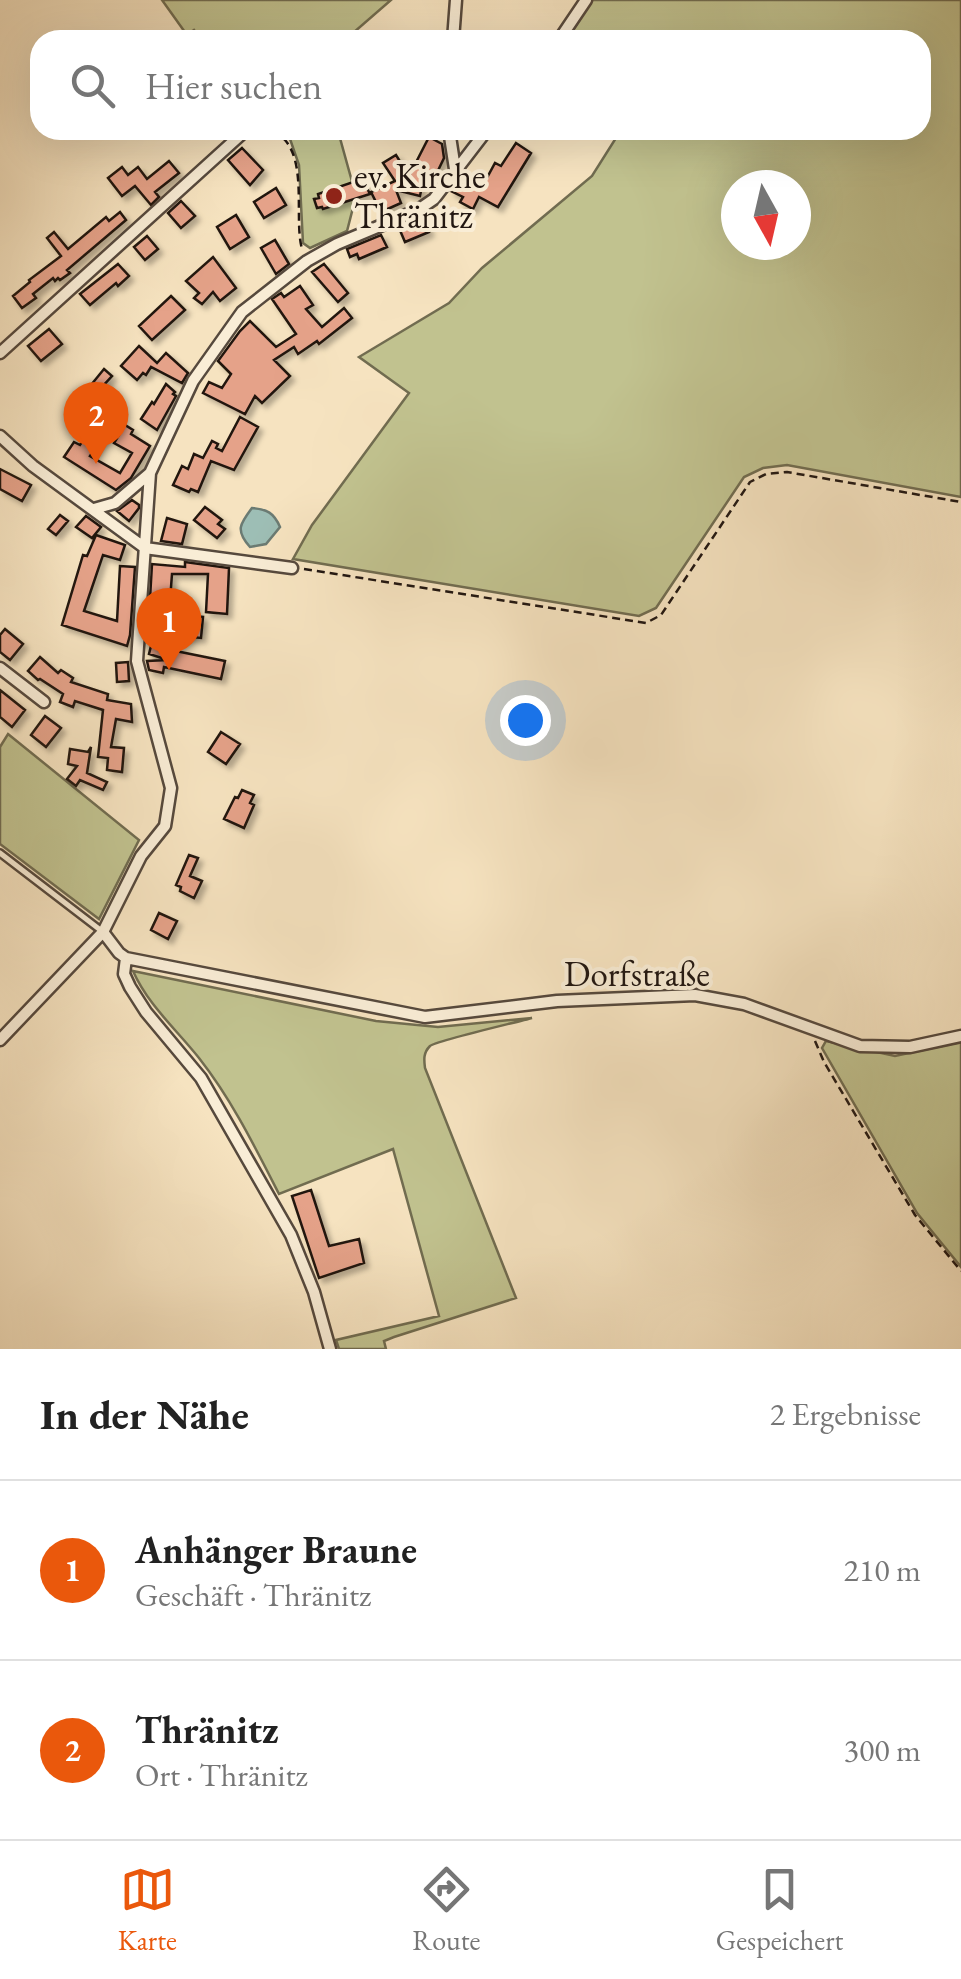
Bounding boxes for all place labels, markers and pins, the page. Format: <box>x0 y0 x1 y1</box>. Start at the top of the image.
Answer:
place label: ev. Kirche Thränitz <box>354 153 486 238</box>
marker: ev. Kirche Thränitz <box>323 185 345 207</box>
pin: 2 <box>64 382 128 464</box>
pin: 1 <box>136 588 202 670</box>

